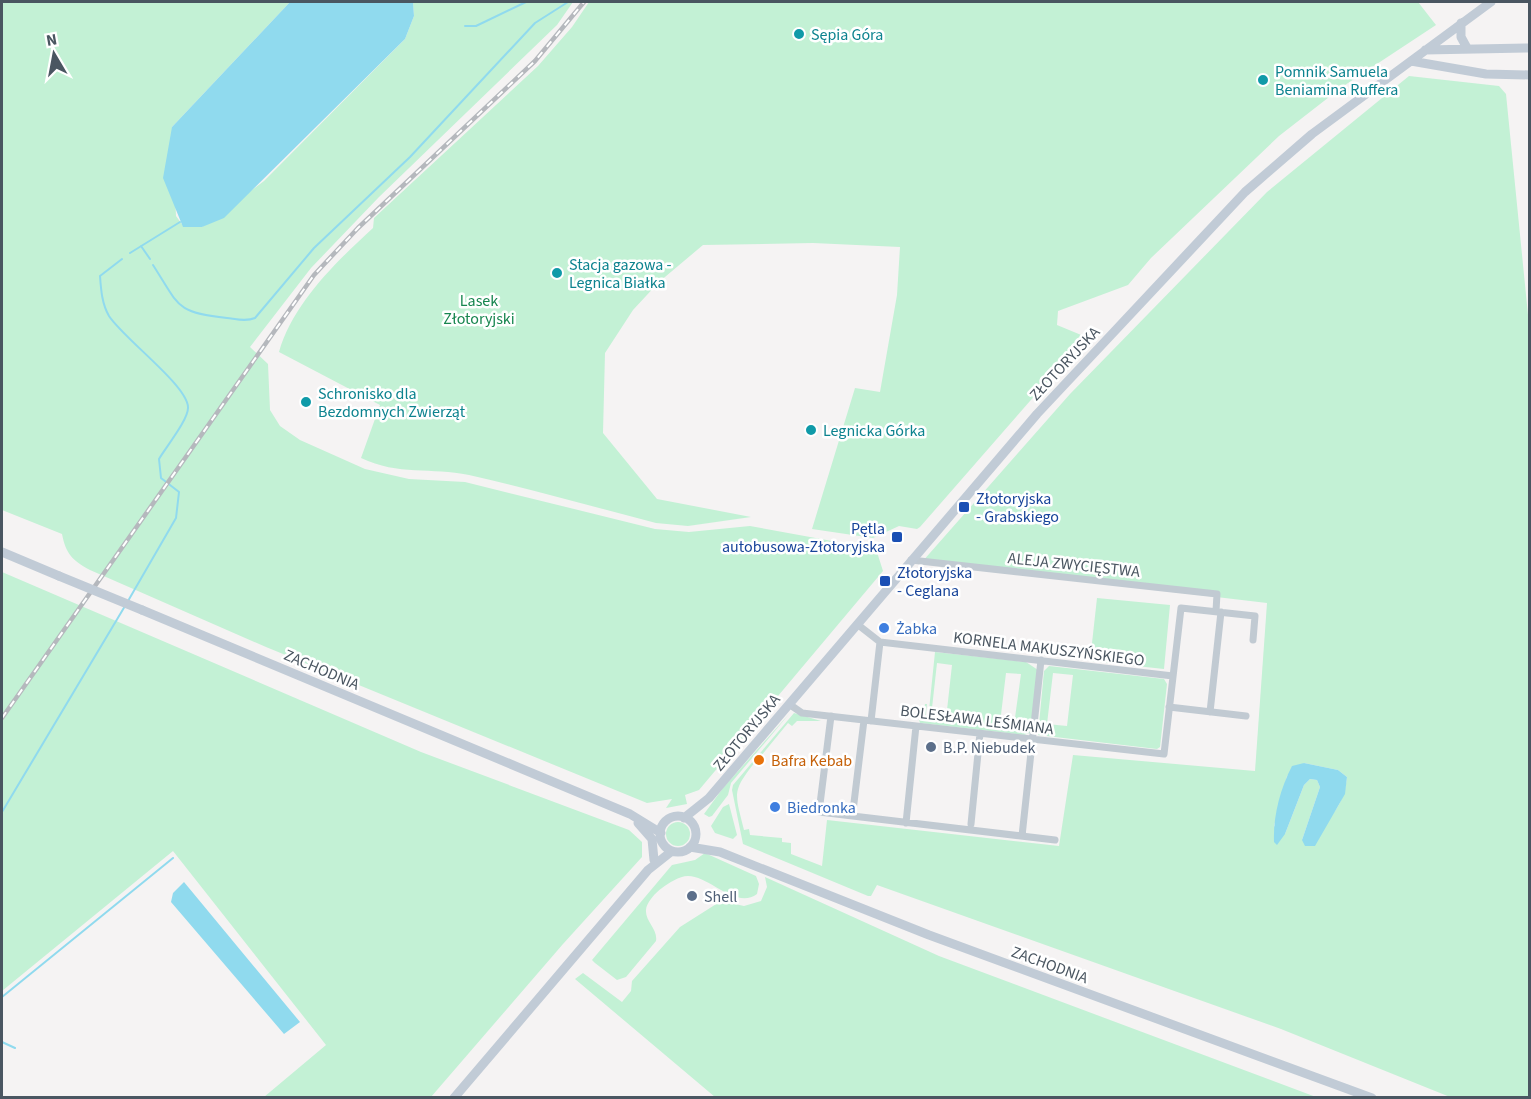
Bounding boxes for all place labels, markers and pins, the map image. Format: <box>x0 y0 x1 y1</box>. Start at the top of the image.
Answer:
place label: Sępia Góra <box>811 24 883 46</box>
marker: Sępia Góra <box>792 27 806 41</box>
place label: Pomnik Samuela Beniamina Ruffera <box>1275 61 1398 101</box>
marker: Pomnik Samuela Beniamina Ruffera <box>1256 73 1270 87</box>
place label: Stacja gazowa - Legnica Białka <box>569 254 672 294</box>
marker: Stacja gazowa - Legnica Białka <box>550 266 564 280</box>
place label: Schronisko dla Bezdomnych Zwierząt <box>318 383 466 423</box>
marker: Schronisko dla Bezdomnych Zwierząt <box>299 395 313 409</box>
place label: Legnicka Górka <box>823 420 925 442</box>
marker: Legnicka Górka <box>804 423 818 437</box>
place label: Złotoryjska - Grabskiego <box>976 488 1059 528</box>
marker: Złotoryjska - Grabskiego <box>957 500 971 514</box>
place label: Pętla autobusowa-Złotoryjska <box>722 518 885 558</box>
marker: Pętla autobusowa-Złotoryjska <box>890 530 904 544</box>
place label: Złotoryjska - Ceglana <box>897 562 972 602</box>
marker: Złotoryjska - Ceglana <box>878 574 892 588</box>
place label: Żabka <box>896 618 937 640</box>
marker: Żabka <box>877 621 891 635</box>
place label: B.P. Niebudek <box>943 737 1035 759</box>
marker: B.P. Niebudek <box>924 740 938 754</box>
place label: Bafra Kebab <box>771 750 852 772</box>
marker: Bafra Kebab <box>752 753 766 767</box>
place label: Biedronka <box>787 797 856 819</box>
marker: Biedronka <box>768 800 782 814</box>
place label: Shell <box>704 886 737 908</box>
marker: Shell <box>685 889 699 903</box>

